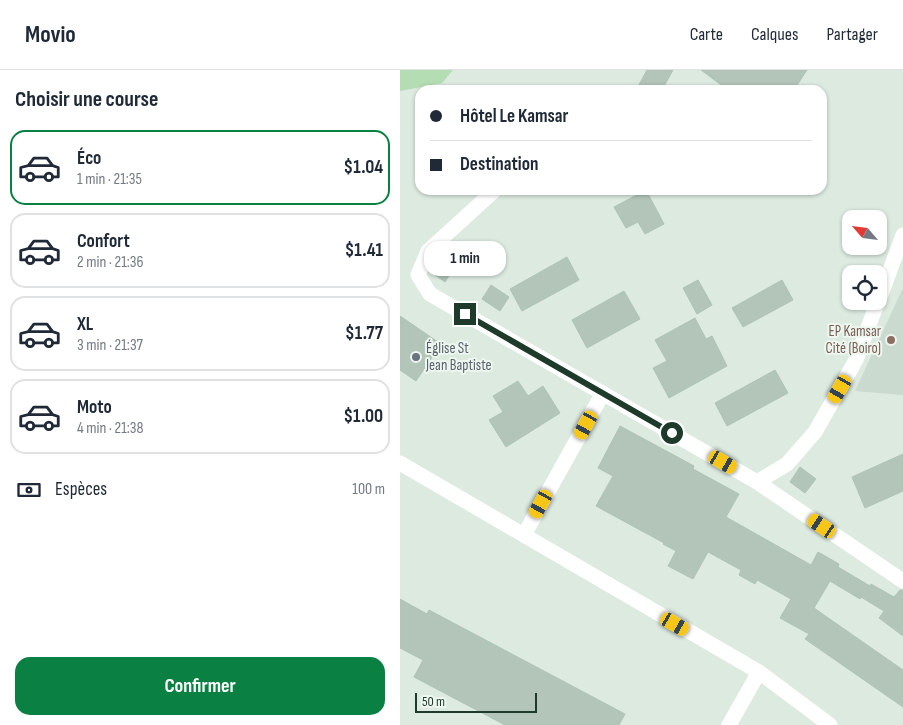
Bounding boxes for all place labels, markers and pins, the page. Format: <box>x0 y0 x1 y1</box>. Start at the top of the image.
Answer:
place label: EP Kamsar Cité (Boiro) <box>826 322 882 358</box>
marker: EP Kamsar Cité (Boiro) <box>885 334 897 346</box>
place label: Église St Jean Baptiste <box>425 339 492 375</box>
marker: Église St Jean Baptiste <box>410 351 422 363</box>

